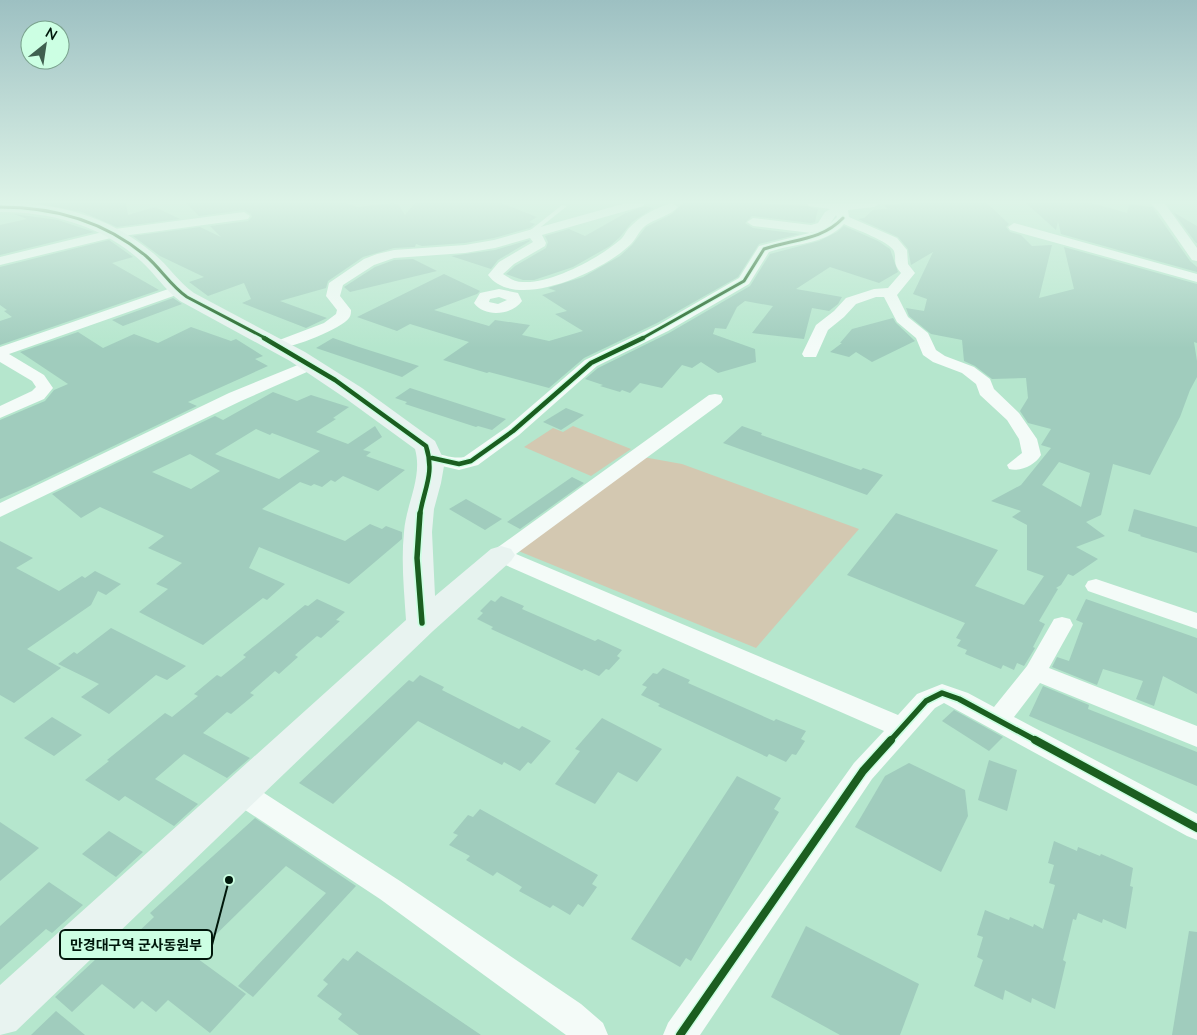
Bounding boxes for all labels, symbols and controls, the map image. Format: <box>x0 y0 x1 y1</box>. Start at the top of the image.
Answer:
north arrow <box>20 20 70 70</box>
text: N <box>43 23 61 43</box>
callout: 만경대구역 군사동원부 <box>60 930 212 959</box>
text: 만경대구역 군사동원부 <box>70 936 202 953</box>

